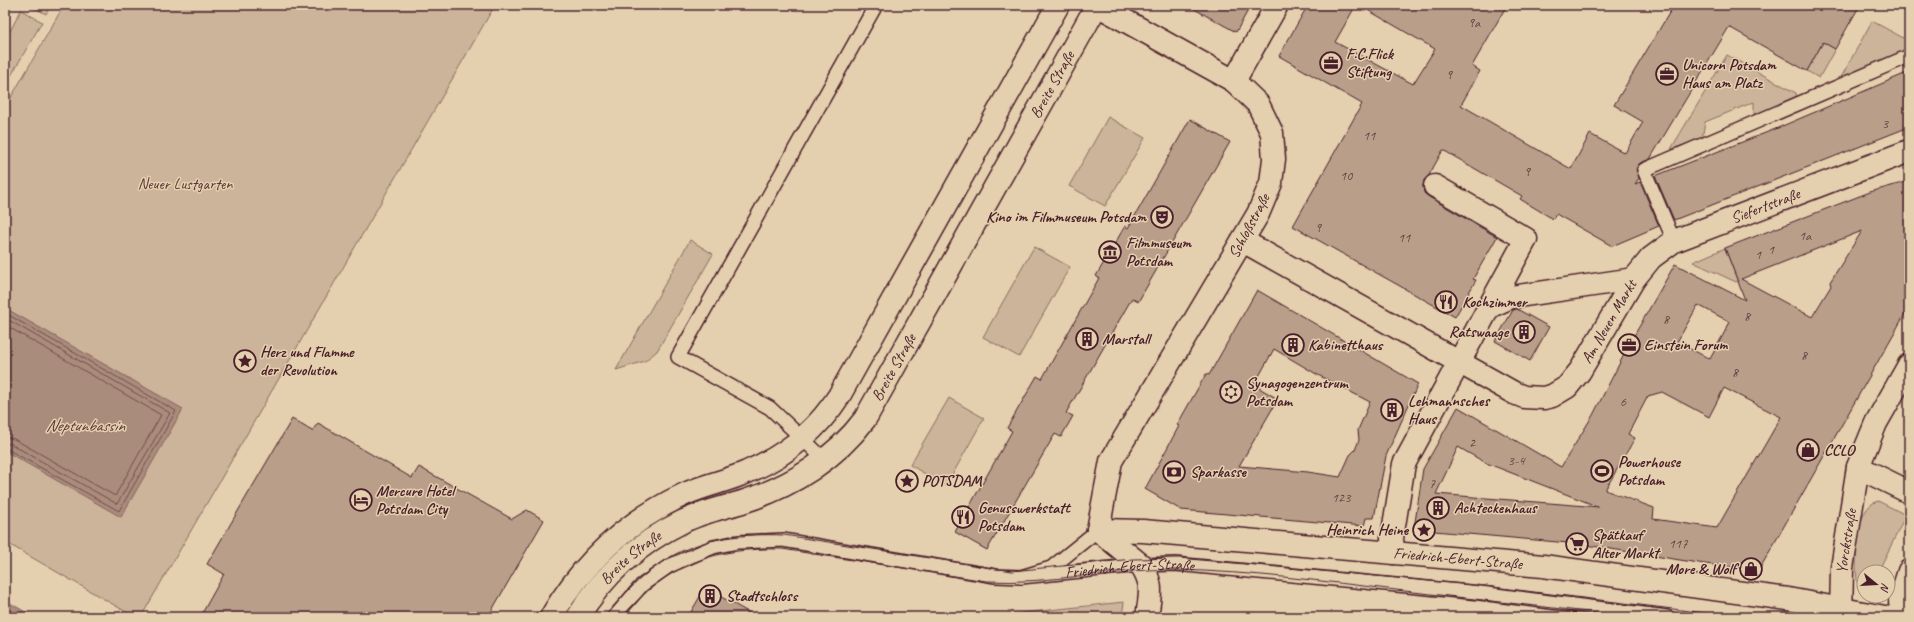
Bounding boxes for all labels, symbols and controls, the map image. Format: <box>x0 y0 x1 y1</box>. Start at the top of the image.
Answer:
house number: 9a <box>1468 14 1481 31</box>
place label: F.C.Flick Stiftung <box>1346 44 1395 82</box>
street label: Breite Straße <box>1025 46 1080 122</box>
office icon: F.C.Flick Stiftung <box>1318 50 1344 76</box>
place label: Unicorn Potsdam Haus am Platz <box>1682 55 1777 93</box>
office icon: Unicorn Potsdam Haus am Platz <box>1654 61 1680 87</box>
house number: 9 <box>1446 66 1454 83</box>
house number: 3 <box>1882 115 1890 132</box>
house number: 11 <box>1363 127 1376 144</box>
house number: 9 <box>1524 163 1532 180</box>
house number: 10 <box>1340 167 1354 184</box>
park label: Neuer Lustgarten <box>138 174 233 194</box>
street label: Siefertstraße <box>1728 183 1804 228</box>
street label: Schloßstraße <box>1224 189 1275 262</box>
theatre icon: Kino im Filmmuseum Potsdam <box>1149 204 1175 230</box>
place label: Kino im Filmmuseum Potsdam <box>986 207 1147 227</box>
house number: 9 <box>1315 219 1323 236</box>
house number: 1a <box>1799 227 1812 244</box>
house number: 11 <box>1398 229 1411 246</box>
place label: Filmmuseum Potsdam <box>1126 233 1192 271</box>
museum icon: Filmmuseum Potsdam <box>1097 239 1123 265</box>
house number: 1 <box>1768 241 1775 258</box>
house number: 1 <box>1755 246 1762 263</box>
street label: Am Neuen Markt <box>1577 275 1642 367</box>
restaurant icon: Kochzimmer <box>1433 289 1459 315</box>
place label: Kochzimmer <box>1462 292 1529 312</box>
house number: 8 <box>1744 308 1752 325</box>
house number: 8 <box>1663 311 1671 328</box>
building icon: Ratswaage <box>1511 319 1537 345</box>
place label: Ratswaage <box>1449 322 1510 342</box>
building icon: Marstall <box>1074 326 1100 352</box>
street label: Breite Straße <box>867 329 922 405</box>
place label: Marstall <box>1102 329 1153 349</box>
building icon: Kabinetthaus <box>1280 332 1306 358</box>
office icon: Einstein Forum <box>1616 332 1642 358</box>
place label: Kabinetthaus <box>1308 335 1384 355</box>
place label: Einstein Forum <box>1644 335 1728 355</box>
place label: Herz und Flamme der Revolution <box>260 342 355 380</box>
house number: 8 <box>1801 347 1809 364</box>
place icon: Herz und Flamme der Revolution <box>232 348 258 374</box>
house number: 8 <box>1732 364 1740 381</box>
place label: Synagogenzentrum Potsdam <box>1246 373 1349 411</box>
synagogue icon: Synagogenzentrum Potsdam <box>1218 379 1244 405</box>
place label: Lehmannsches Haus <box>1408 391 1491 429</box>
house number: 6 <box>1620 393 1627 410</box>
building icon: Lehmannsches Haus <box>1379 397 1405 423</box>
water label: Neptunbassin <box>46 415 126 436</box>
house number: 2 <box>1469 434 1477 451</box>
shop icon: CCLO <box>1795 437 1821 463</box>
place label: CCLO <box>1824 440 1856 460</box>
house number: 3-4 <box>1507 452 1526 469</box>
place label: Powerhouse Potsdam <box>1618 452 1682 490</box>
sports icon: Powerhouse Potsdam <box>1589 458 1615 484</box>
bank icon: Sparkasse <box>1161 459 1187 485</box>
place label: Sparkasse <box>1190 462 1248 482</box>
place icon: POTSDAM <box>894 468 920 494</box>
place label: POTSDAM <box>922 471 983 491</box>
house number: 7 <box>1429 475 1436 492</box>
place label: Mercure Hotel Potsdam City <box>376 481 457 519</box>
hotel icon: Mercure Hotel Potsdam City <box>348 487 374 513</box>
house number: 123 <box>1332 489 1352 506</box>
building icon: Achteckenhaus <box>1425 495 1451 521</box>
place label: Genusswerkstatt Potsdam <box>978 498 1071 536</box>
place label: Achteckenhaus <box>1454 498 1539 518</box>
restaurant icon: Genusswerkstatt Potsdam <box>950 504 976 530</box>
street label: Yorckstraße <box>1832 506 1861 574</box>
place icon: Heinrich Heine <box>1411 517 1437 543</box>
place label: Heinrich Heine <box>1326 520 1410 540</box>
street label: Breite Straße <box>596 525 666 589</box>
place label: Spätkauf Alter Markt <box>1592 525 1661 563</box>
supermarket icon: Spätkauf Alter Markt <box>1564 531 1590 557</box>
house number: 117 <box>1669 535 1688 552</box>
street label: Friedrich-Ebert-Straße <box>1393 543 1525 574</box>
street label: Friedrich-Ebert-Straße <box>1064 554 1197 583</box>
shop icon: More & Wolf <box>1738 556 1764 582</box>
place label: More & Wolf <box>1666 559 1740 579</box>
north arrow <box>1856 564 1896 604</box>
text: N <box>1877 582 1893 595</box>
building icon: Stadtschloss <box>697 583 723 609</box>
place label: Stadtschloss <box>726 586 798 606</box>

